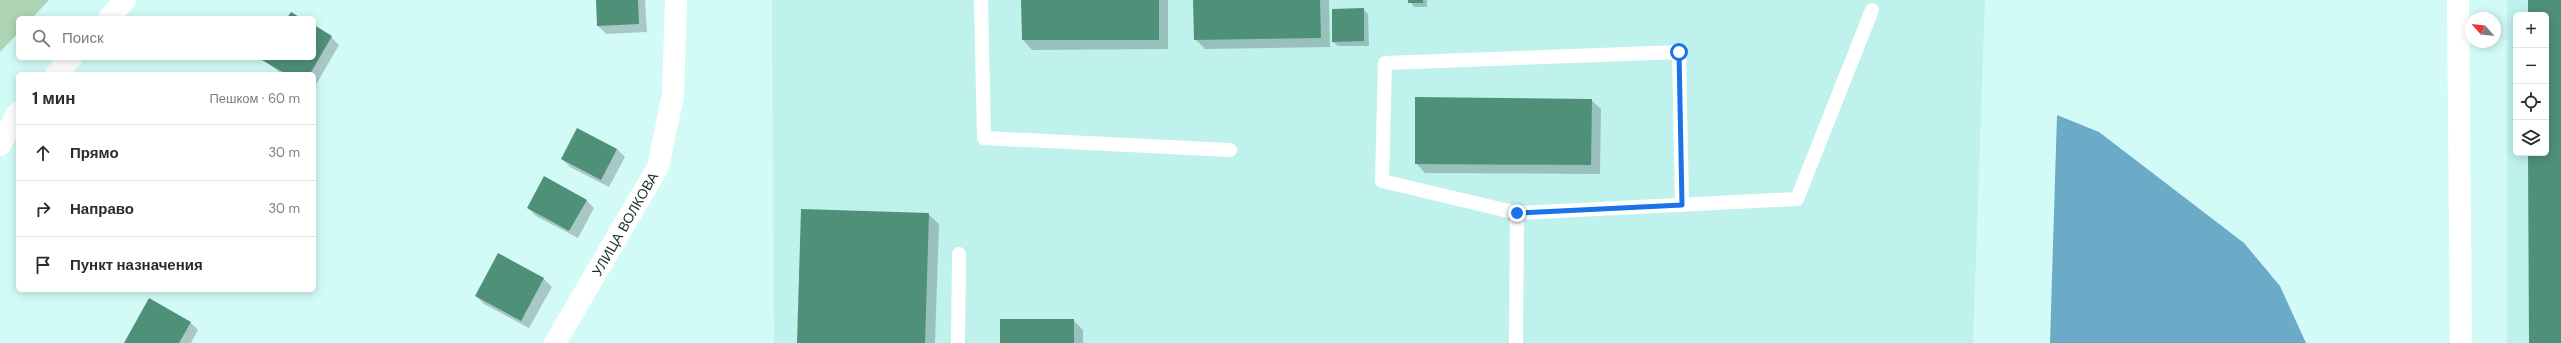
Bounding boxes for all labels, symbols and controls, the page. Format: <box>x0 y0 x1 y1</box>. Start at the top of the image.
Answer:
north arrow <box>2465 12 2501 48</box>
map controls <box>2513 12 2549 156</box>
button: + <box>2513 12 2549 48</box>
search box <box>16 16 316 60</box>
icon: search <box>30 27 52 49</box>
text: Поиск <box>62 28 104 48</box>
route start <box>1670 43 1688 61</box>
button: − <box>2513 48 2549 84</box>
button: locate <box>2513 84 2549 120</box>
text: 1 мин <box>32 87 75 109</box>
text: Пешком · 60 m <box>209 90 300 107</box>
button: layers <box>2513 120 2549 156</box>
icon: ahead <box>32 142 54 164</box>
text: Прямо <box>70 143 119 163</box>
text: 30 m <box>268 144 300 161</box>
street label: УЛИЦА ВОЛКОВА <box>588 168 662 279</box>
icon: right <box>32 198 54 220</box>
text: Направо <box>70 199 134 219</box>
text: 30 m <box>268 200 300 217</box>
route end <box>1508 204 1526 222</box>
icon: arrive <box>32 254 54 276</box>
text: Пункт назначения <box>70 255 203 275</box>

